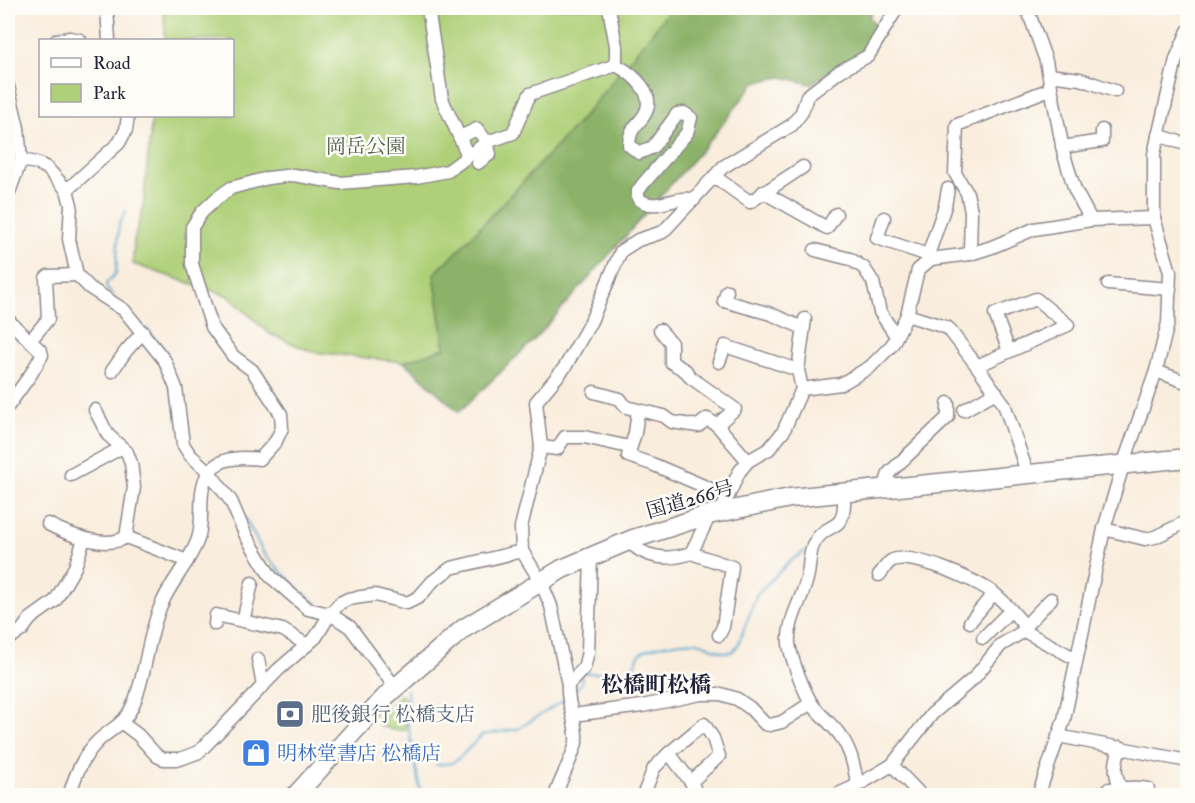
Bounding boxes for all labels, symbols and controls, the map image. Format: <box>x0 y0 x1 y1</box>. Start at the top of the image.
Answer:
legend <box>39 39 234 117</box>
text: Road <box>93 52 131 75</box>
text: Park <box>93 82 126 105</box>
park label: 岡岳公園 <box>326 134 406 159</box>
street label: 国道266号 <box>643 475 737 524</box>
district label: 松橋町松橋 <box>601 671 711 699</box>
bank icon: 肥後銀行 松橋支店 <box>274 698 306 730</box>
place label: 肥後銀行 松橋支店 <box>311 702 475 727</box>
shop icon: 明林堂書店 松橋店 <box>240 737 272 769</box>
place label: 明林堂書店 松橋店 <box>277 741 441 766</box>

